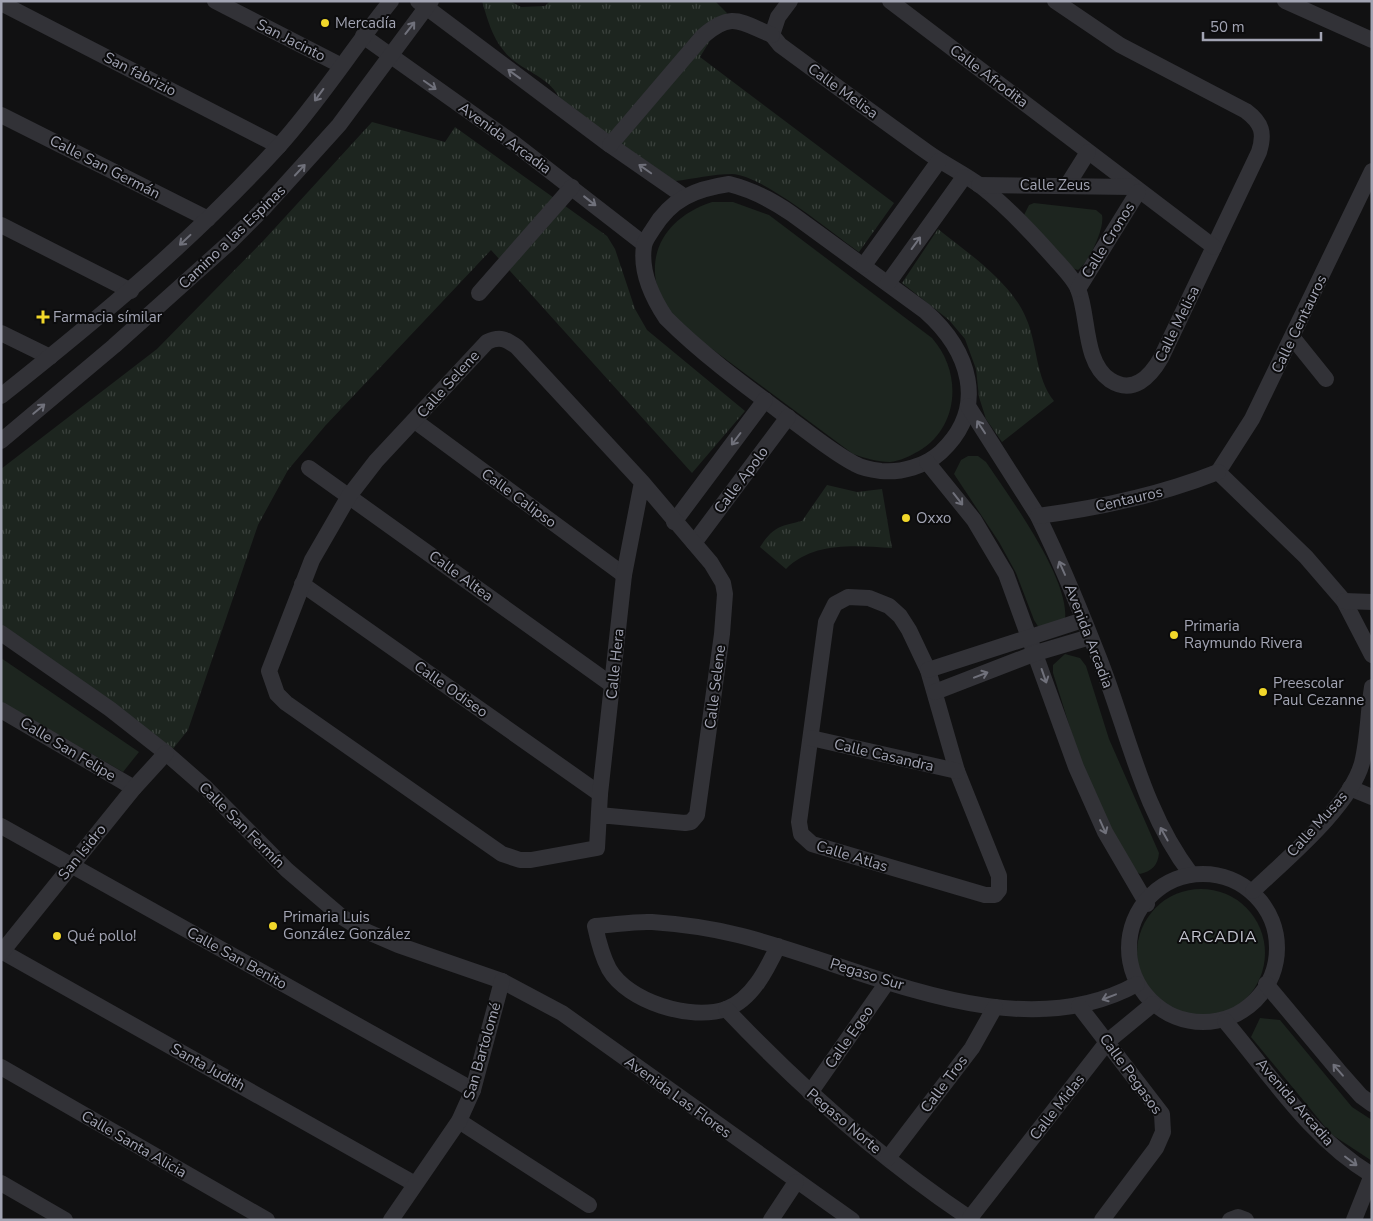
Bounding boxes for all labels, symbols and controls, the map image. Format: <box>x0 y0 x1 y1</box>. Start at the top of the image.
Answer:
scale bar <box>1203 10 1320 42</box>
place label: Mercadía <box>335 13 396 33</box>
street label: San Jacinto <box>253 14 329 66</box>
marker: Mercadía <box>319 17 331 29</box>
text: 50 m <box>1210 17 1245 37</box>
one-way arrow <box>405 22 416 35</box>
street label: Calle Afrodita <box>946 40 1032 112</box>
street label: San fabrizio <box>100 47 180 101</box>
street label: Calle Melisa <box>804 59 882 123</box>
one-way arrow <box>508 68 521 79</box>
one-way arrow <box>423 80 437 90</box>
one-way arrow <box>314 88 324 102</box>
street label: Avenida Arcadia <box>455 98 555 178</box>
street label: Calle San Germán <box>46 130 164 204</box>
one-way arrow <box>294 163 306 176</box>
one-way arrow <box>638 164 652 174</box>
street label: Calle Zeus <box>1020 175 1090 195</box>
street label: Camino a las Espinas <box>174 181 290 293</box>
one-way arrow <box>584 195 597 206</box>
street label: Calle Cronos <box>1077 198 1139 282</box>
one-way arrow <box>179 234 192 246</box>
one-way arrow <box>911 236 921 250</box>
street label: Calle Centauros <box>1267 272 1331 376</box>
street label: Calle Melisa <box>1150 283 1204 365</box>
place label: Farmacia símilar <box>53 307 163 327</box>
marker: Farmacia símilar <box>37 311 49 323</box>
street label: Calle Selene <box>412 346 484 422</box>
one-way arrow <box>32 404 45 415</box>
one-way arrow <box>976 420 987 434</box>
one-way arrow <box>731 432 741 446</box>
street label: Calle Apolo <box>709 442 773 518</box>
street label: Calle Calipso <box>477 464 561 532</box>
street label: Centauros <box>1093 482 1165 516</box>
one-way arrow <box>953 492 964 505</box>
place label: Oxxo <box>916 508 951 528</box>
marker: Oxxo <box>900 512 912 524</box>
street label: Calle Altea <box>425 546 497 606</box>
one-way arrow <box>1056 561 1066 576</box>
street label: Avenida Arcadia <box>1060 581 1118 691</box>
place label: Primaria Raymundo Rivera <box>1184 616 1303 653</box>
street label: Calle Hera <box>601 628 629 700</box>
marker: Primaria Raymundo Rivera <box>1168 629 1180 641</box>
street label: Calle Selene <box>700 644 730 730</box>
street label: Calle Odiseo <box>410 656 492 722</box>
one-way arrow <box>1040 667 1049 683</box>
one-way arrow <box>973 669 988 679</box>
place label: Preescolar Paul Cezanne <box>1273 673 1364 710</box>
marker: Preescolar Paul Cezanne <box>1257 686 1269 698</box>
street label: Calle San Felipe <box>16 712 120 786</box>
street label: Calle Casandra <box>832 734 936 776</box>
street label: Calle San Fermín <box>195 778 289 872</box>
street label: Calle Musas <box>1282 787 1352 861</box>
one-way arrow <box>1098 819 1108 834</box>
street label: San Isidro <box>53 820 111 884</box>
one-way arrow <box>1159 826 1169 841</box>
street label: Calle Atlas <box>814 836 890 876</box>
place label: Primaria Luis González González <box>283 907 411 944</box>
marker: Primaria Luis González González <box>267 920 279 932</box>
street label: Calle San Benito <box>183 922 291 994</box>
place label: Qué pollo! <box>67 926 136 946</box>
district label: ARCADIA <box>1178 926 1258 948</box>
marker: Qué pollo! <box>51 930 63 942</box>
street label: Pegaso Sur <box>828 953 907 995</box>
one-way arrow <box>1102 993 1117 1002</box>
street label: San Bartolomé <box>459 1000 505 1102</box>
street label: Calle Egeo <box>820 1002 878 1072</box>
street label: Calle Pegasos <box>1095 1030 1167 1118</box>
street label: Santa Judith <box>167 1038 249 1096</box>
street label: Calle Tros <box>916 1051 972 1117</box>
street label: Avenida Las Flores <box>621 1052 735 1142</box>
street label: Avenida Arcadia <box>1251 1054 1339 1150</box>
one-way arrow <box>1332 1063 1343 1076</box>
street label: Calle Midas <box>1025 1070 1089 1144</box>
street label: Pegaso Norte <box>802 1084 886 1158</box>
street label: Calle Santa Alicia <box>78 1106 190 1182</box>
one-way arrow <box>1344 1156 1358 1166</box>

